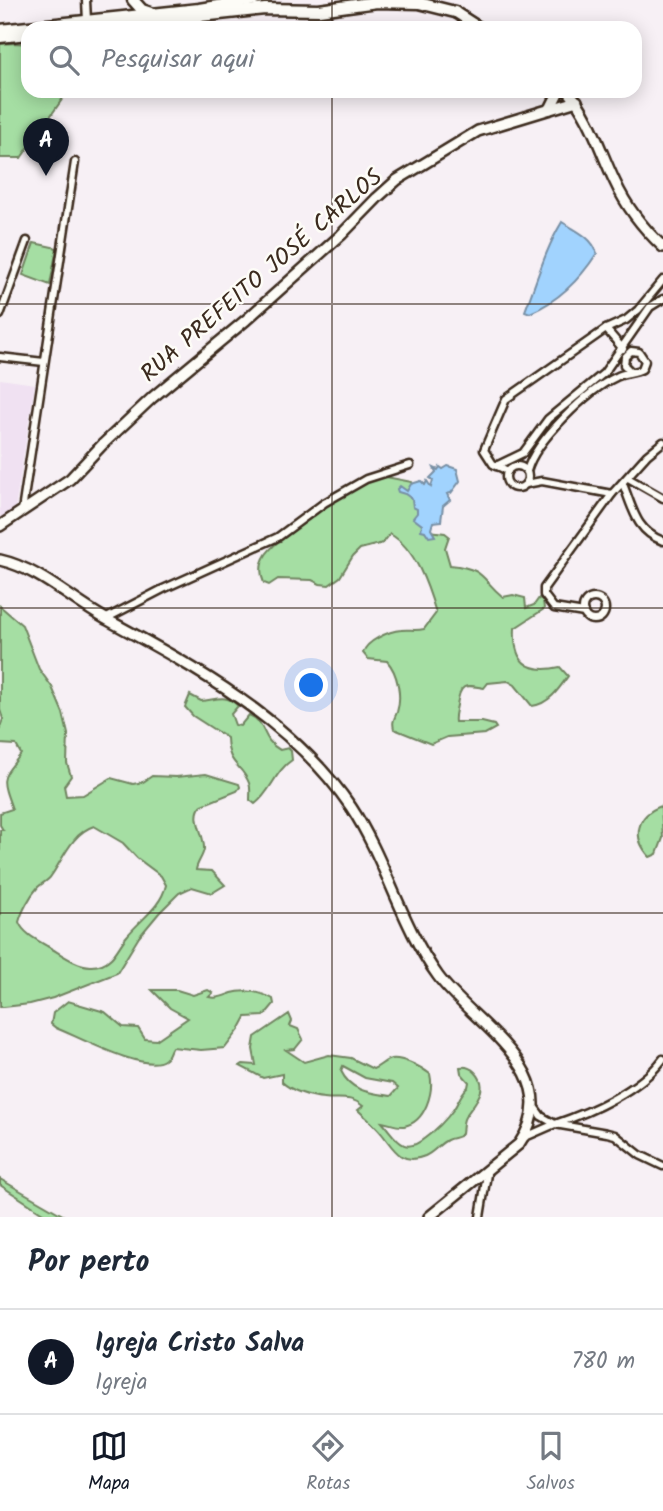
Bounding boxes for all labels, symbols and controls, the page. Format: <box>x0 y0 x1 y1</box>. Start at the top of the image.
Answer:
search box <box>21 21 642 98</box>
text: Pesquisar aqui <box>101 39 254 81</box>
icon: search <box>45 41 83 79</box>
pin: A <box>23 118 69 176</box>
street label: RUA PREFEITO JOSÉ CARLOS <box>132 159 392 393</box>
your location <box>294 668 328 702</box>
text: Por perto <box>28 1239 149 1287</box>
text: Igreja Cristo Salva <box>95 1323 304 1365</box>
text: A <box>44 1344 58 1380</box>
text: 780 m <box>572 1344 635 1380</box>
text: Igreja <box>95 1365 148 1401</box>
tab: Mapa <box>88 1427 130 1499</box>
tab: Rotas <box>306 1427 350 1499</box>
tab: Salvos <box>527 1427 575 1499</box>

